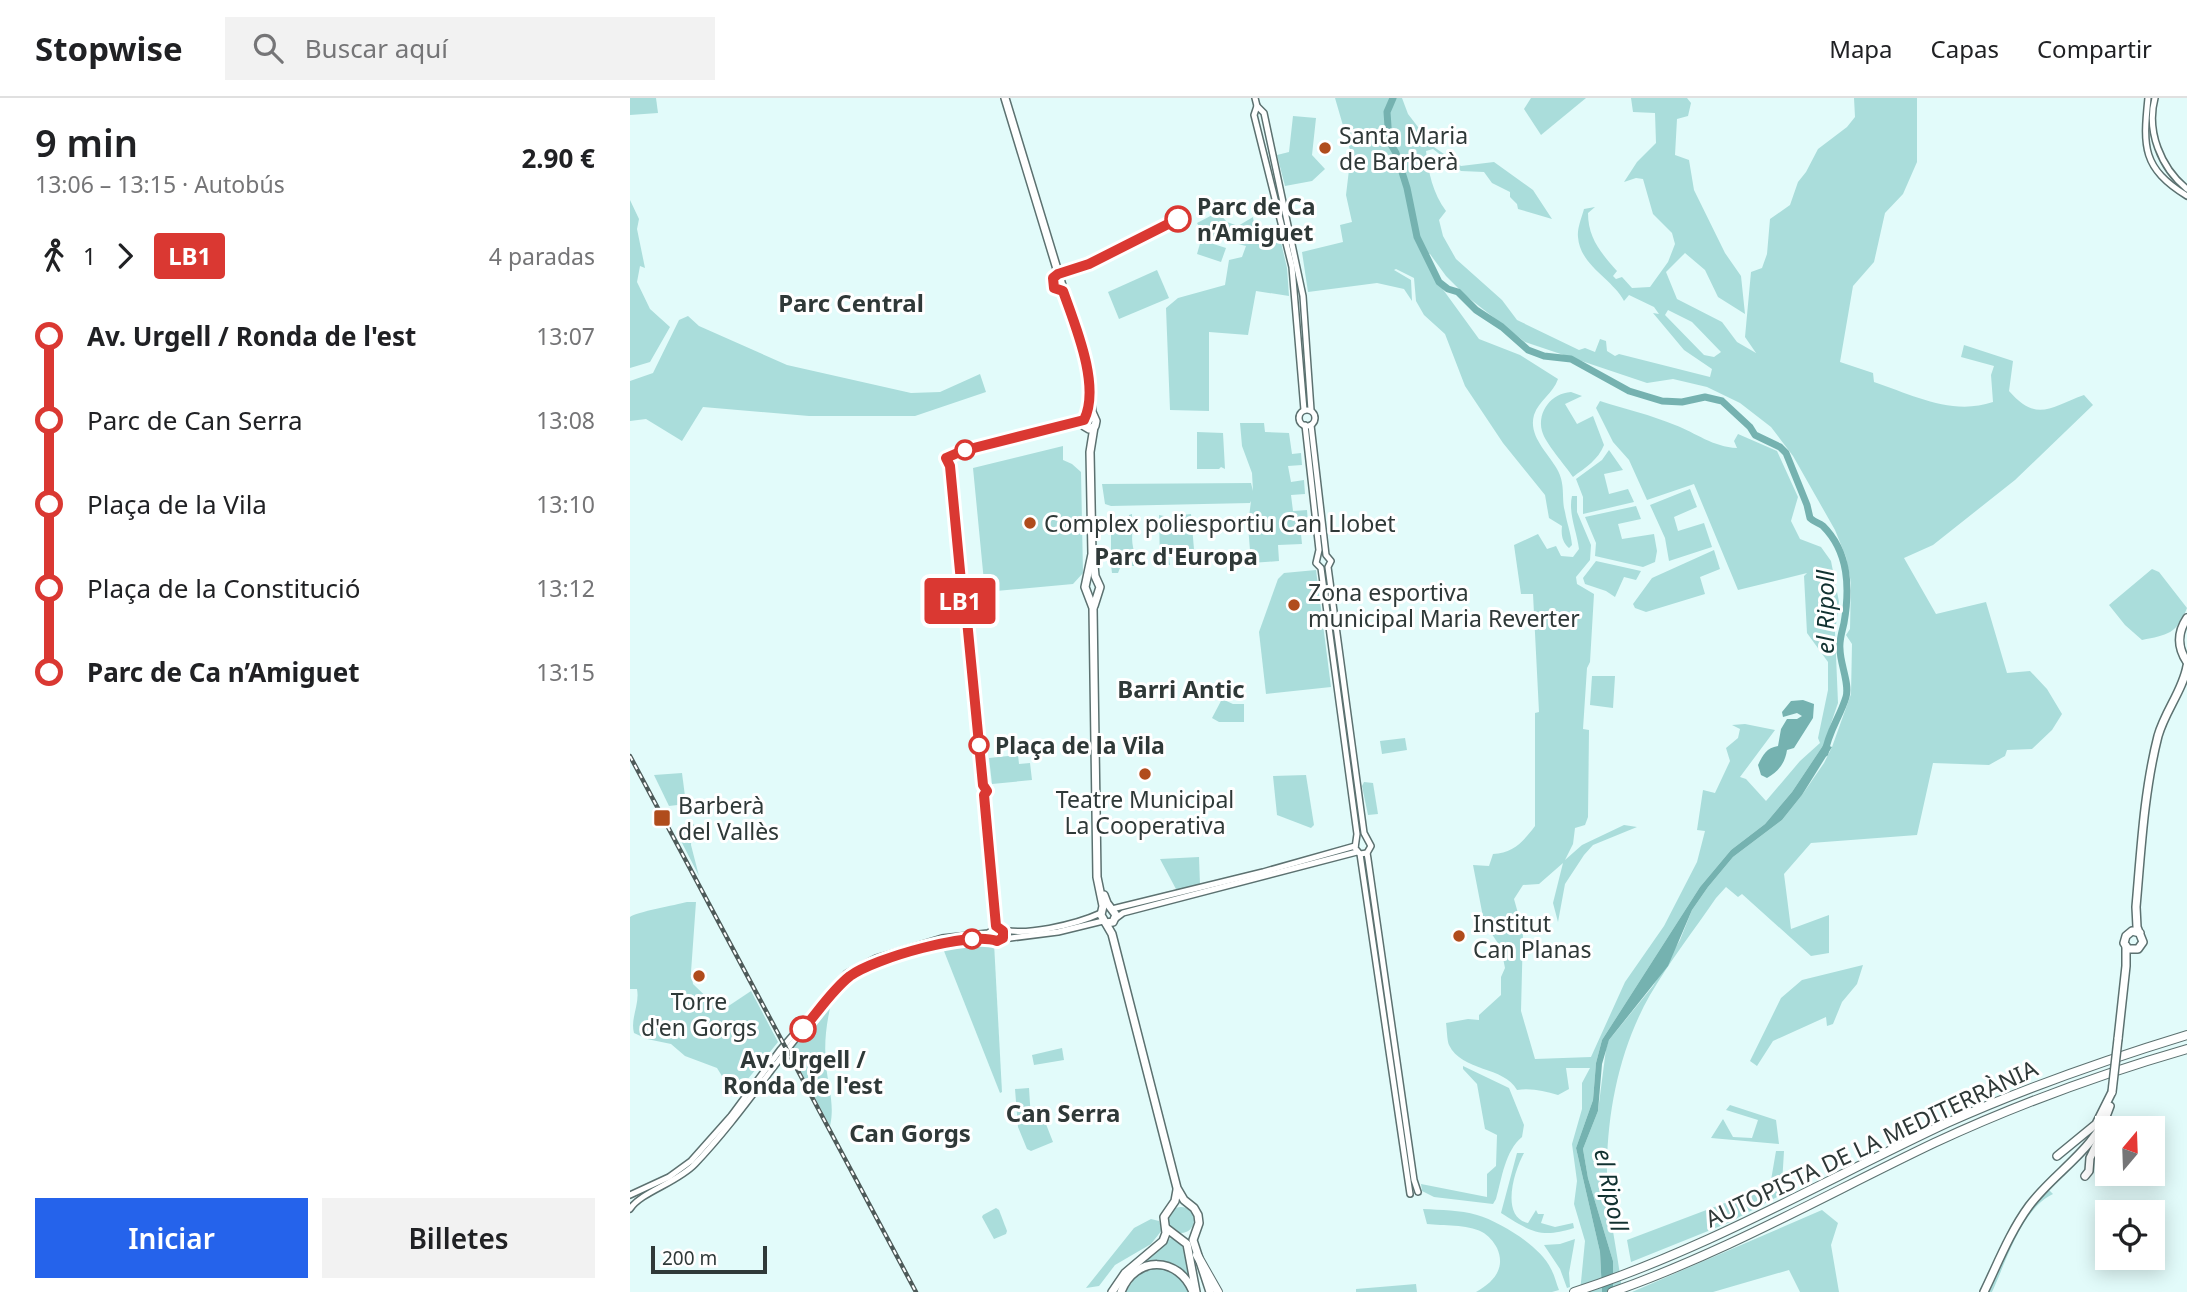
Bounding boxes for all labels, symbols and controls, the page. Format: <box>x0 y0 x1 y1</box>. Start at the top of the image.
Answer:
search box <box>225 17 715 80</box>
text: Stopwise <box>35 26 183 71</box>
icon: search <box>249 29 287 67</box>
text: Buscar aquí <box>305 30 448 66</box>
text: Mapa <box>1829 32 1893 65</box>
text: Capas <box>1931 32 1999 65</box>
text: Compartir <box>2037 32 2152 65</box>
text: 9 min <box>35 116 138 168</box>
place label: Santa Maria de Barberà <box>1339 119 1468 177</box>
text: 2.90 € <box>521 140 595 176</box>
marker: Santa Maria de Barberà <box>1317 140 1333 156</box>
text: 13:06 – 13:15 · Autobús <box>35 168 285 200</box>
place label: Parc de Ca n’Amiguet <box>1197 190 1316 248</box>
marker: Parc de Ca n’Amiguet <box>1165 206 1191 232</box>
icon: walk <box>35 237 73 275</box>
icon: forward <box>106 237 144 275</box>
text: LB1 <box>168 239 211 272</box>
text: 1 <box>83 240 96 272</box>
text: 4 paradas <box>489 240 595 272</box>
district label: Parc Central <box>778 286 924 319</box>
text: Av. Urgell / Ronda de l'est <box>87 318 416 354</box>
text: 13:07 <box>536 320 595 352</box>
text: Parc de Can Serra <box>87 402 303 438</box>
text: 13:08 <box>536 404 595 436</box>
unlabelled marker <box>955 440 975 460</box>
text: Plaça de la Vila <box>87 486 267 522</box>
text: 13:10 <box>536 488 595 520</box>
place label: Complex poliesportiu Can Llobet <box>1044 507 1396 539</box>
marker: Complex poliesportiu Can Llobet <box>1022 515 1038 531</box>
district label: Parc d'Europa <box>1094 539 1258 572</box>
water label: el Ripoll <box>1808 569 1841 654</box>
text: Plaça de la Constitució <box>87 570 360 606</box>
text: 13:12 <box>536 572 595 604</box>
place label: Zona esportiva municipal Maria Reverter <box>1308 576 1580 634</box>
line badge: LB1 <box>920 578 1000 624</box>
text: LB1 <box>938 584 982 617</box>
marker: Zona esportiva municipal Maria Reverter <box>1286 597 1302 613</box>
text: Parc de Ca n’Amiguet <box>87 654 359 690</box>
text: 13:15 <box>536 656 595 688</box>
district label: Barri Antic <box>1117 672 1245 705</box>
place label: Plaça de la Vila <box>995 729 1165 761</box>
marker: Plaça de la Vila <box>969 735 989 755</box>
marker: Teatre Municipal La Cooperativa <box>1137 766 1153 782</box>
place label: Teatre Municipal La Cooperativa <box>1056 783 1234 841</box>
place label: Barberà del Vallès <box>678 789 779 847</box>
marker: Barberà del Vallès <box>652 808 672 828</box>
place label: Institut Can Planas <box>1473 907 1592 965</box>
marker: Institut Can Planas <box>1451 928 1467 944</box>
unlabelled marker <box>962 929 982 949</box>
marker: Torre d'en Gorgs <box>691 968 707 984</box>
place label: Torre d'en Gorgs <box>641 985 757 1043</box>
marker: Av. Urgell / Ronda de l'est <box>790 1016 816 1042</box>
place label: Av. Urgell / Ronda de l'est <box>723 1043 883 1101</box>
street label: AUTOPISTA DE LA MEDITERRÀNIA <box>1700 1052 2043 1234</box>
district label: Can Serra <box>1006 1096 1120 1129</box>
district label: Can Gorgs <box>849 1116 971 1149</box>
north arrow <box>2095 1116 2165 1186</box>
map controls <box>2095 1116 2165 1270</box>
water label: el Ripoll <box>1587 1145 1637 1235</box>
button: Iniciar <box>35 1198 308 1278</box>
button: Billetes <box>322 1198 595 1278</box>
button: locate <box>2095 1200 2165 1270</box>
scale bar <box>651 1243 766 1275</box>
text: 200 m <box>662 1245 717 1271</box>

